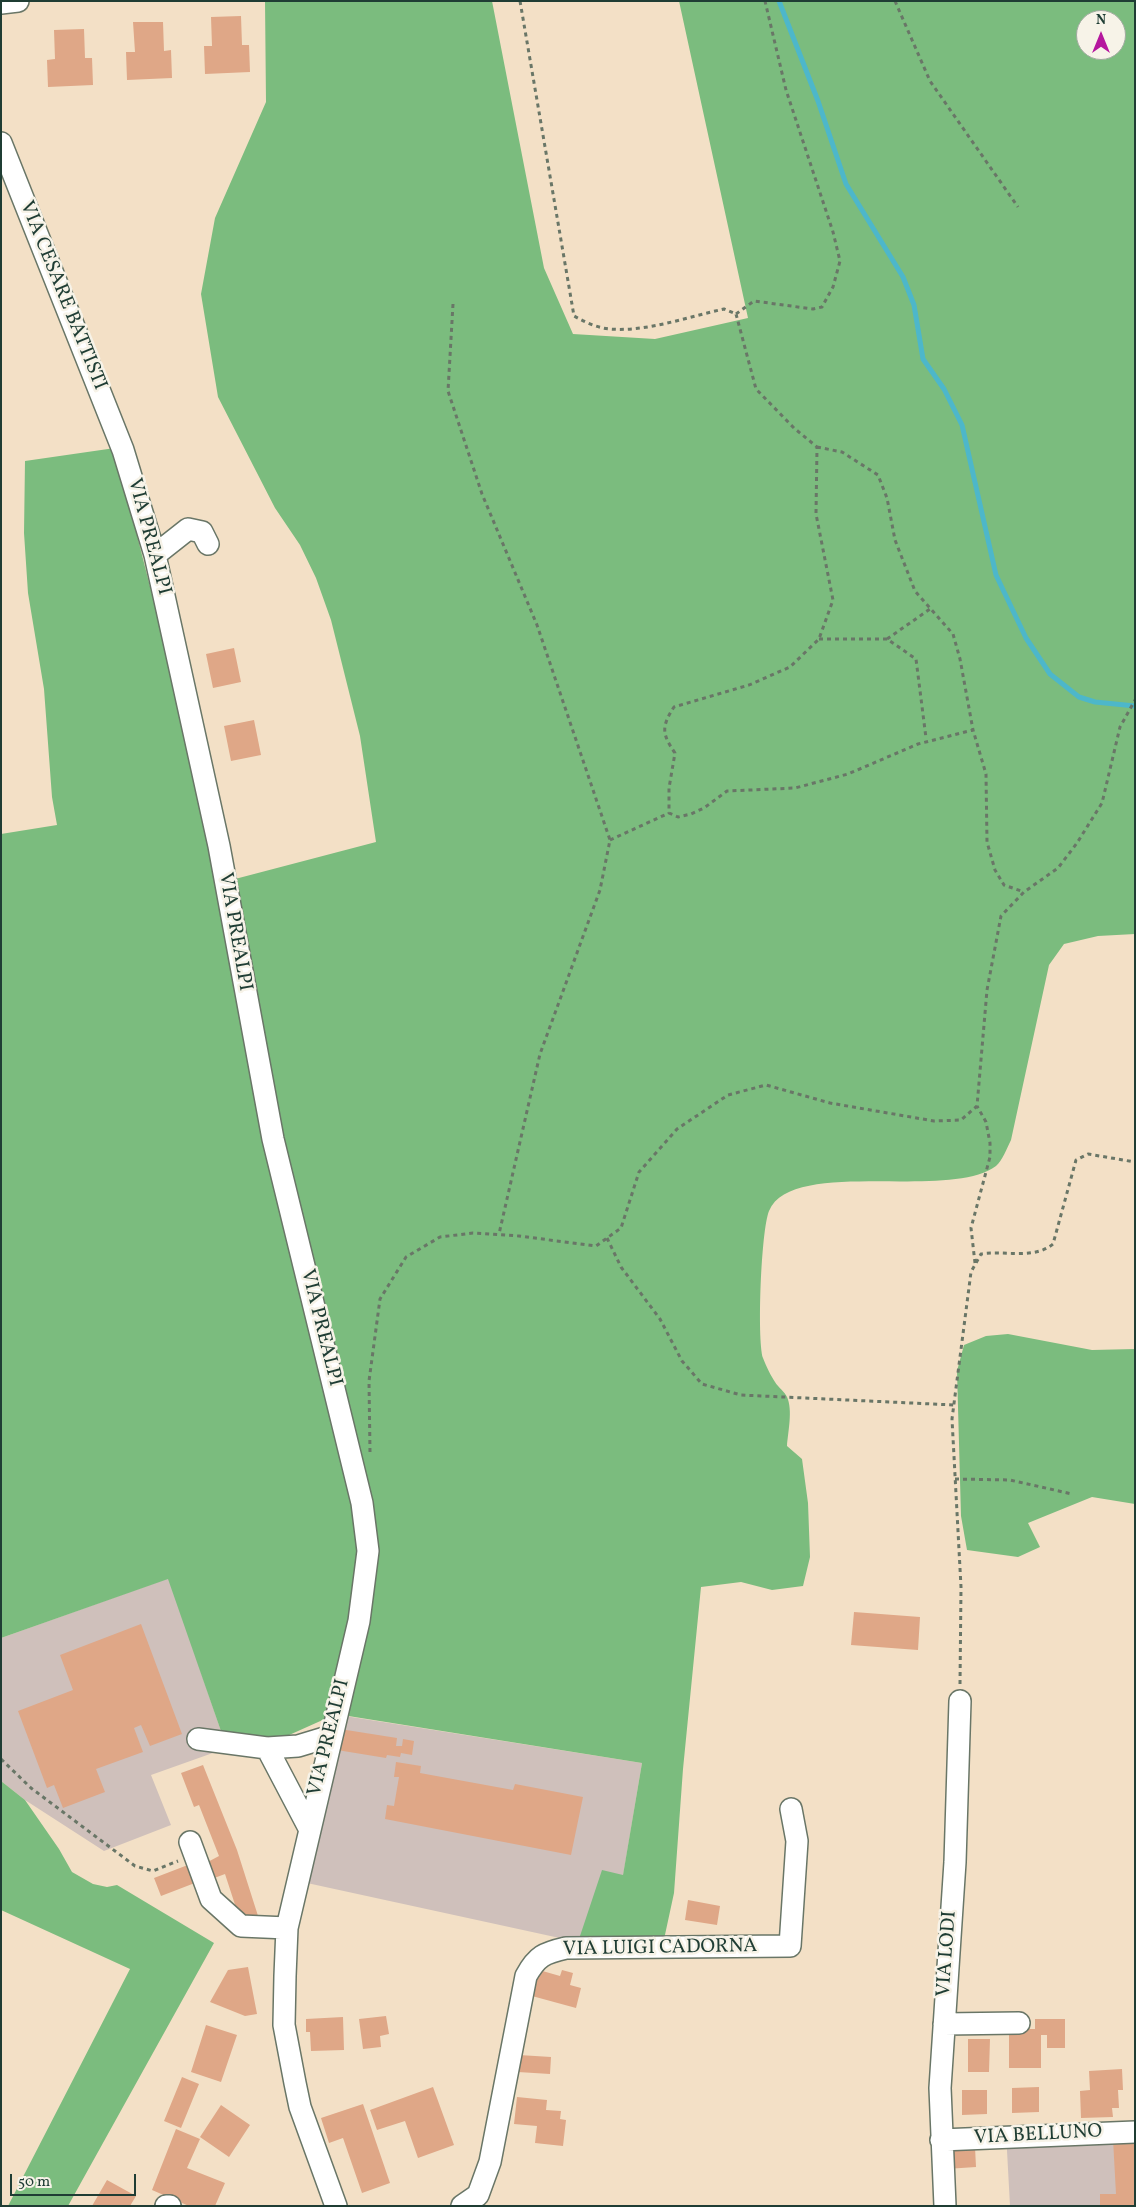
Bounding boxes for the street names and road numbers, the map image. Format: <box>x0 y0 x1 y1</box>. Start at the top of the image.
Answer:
street label: VIA CESARE BATTISTI <box>13 198 111 394</box>
street label: VIA PREALPI <box>121 476 175 598</box>
street label: VIA PREALPI <box>212 871 256 993</box>
street label: VIA PREALPI <box>294 1267 346 1389</box>
street label: VIA PREALPI <box>304 1677 356 1799</box>
street label: VIA LODI <box>933 1910 963 1998</box>
street label: VIA LUIGI CADORNA <box>563 1935 757 1963</box>
street label: VIA BELLUNO <box>973 2121 1103 2151</box>

